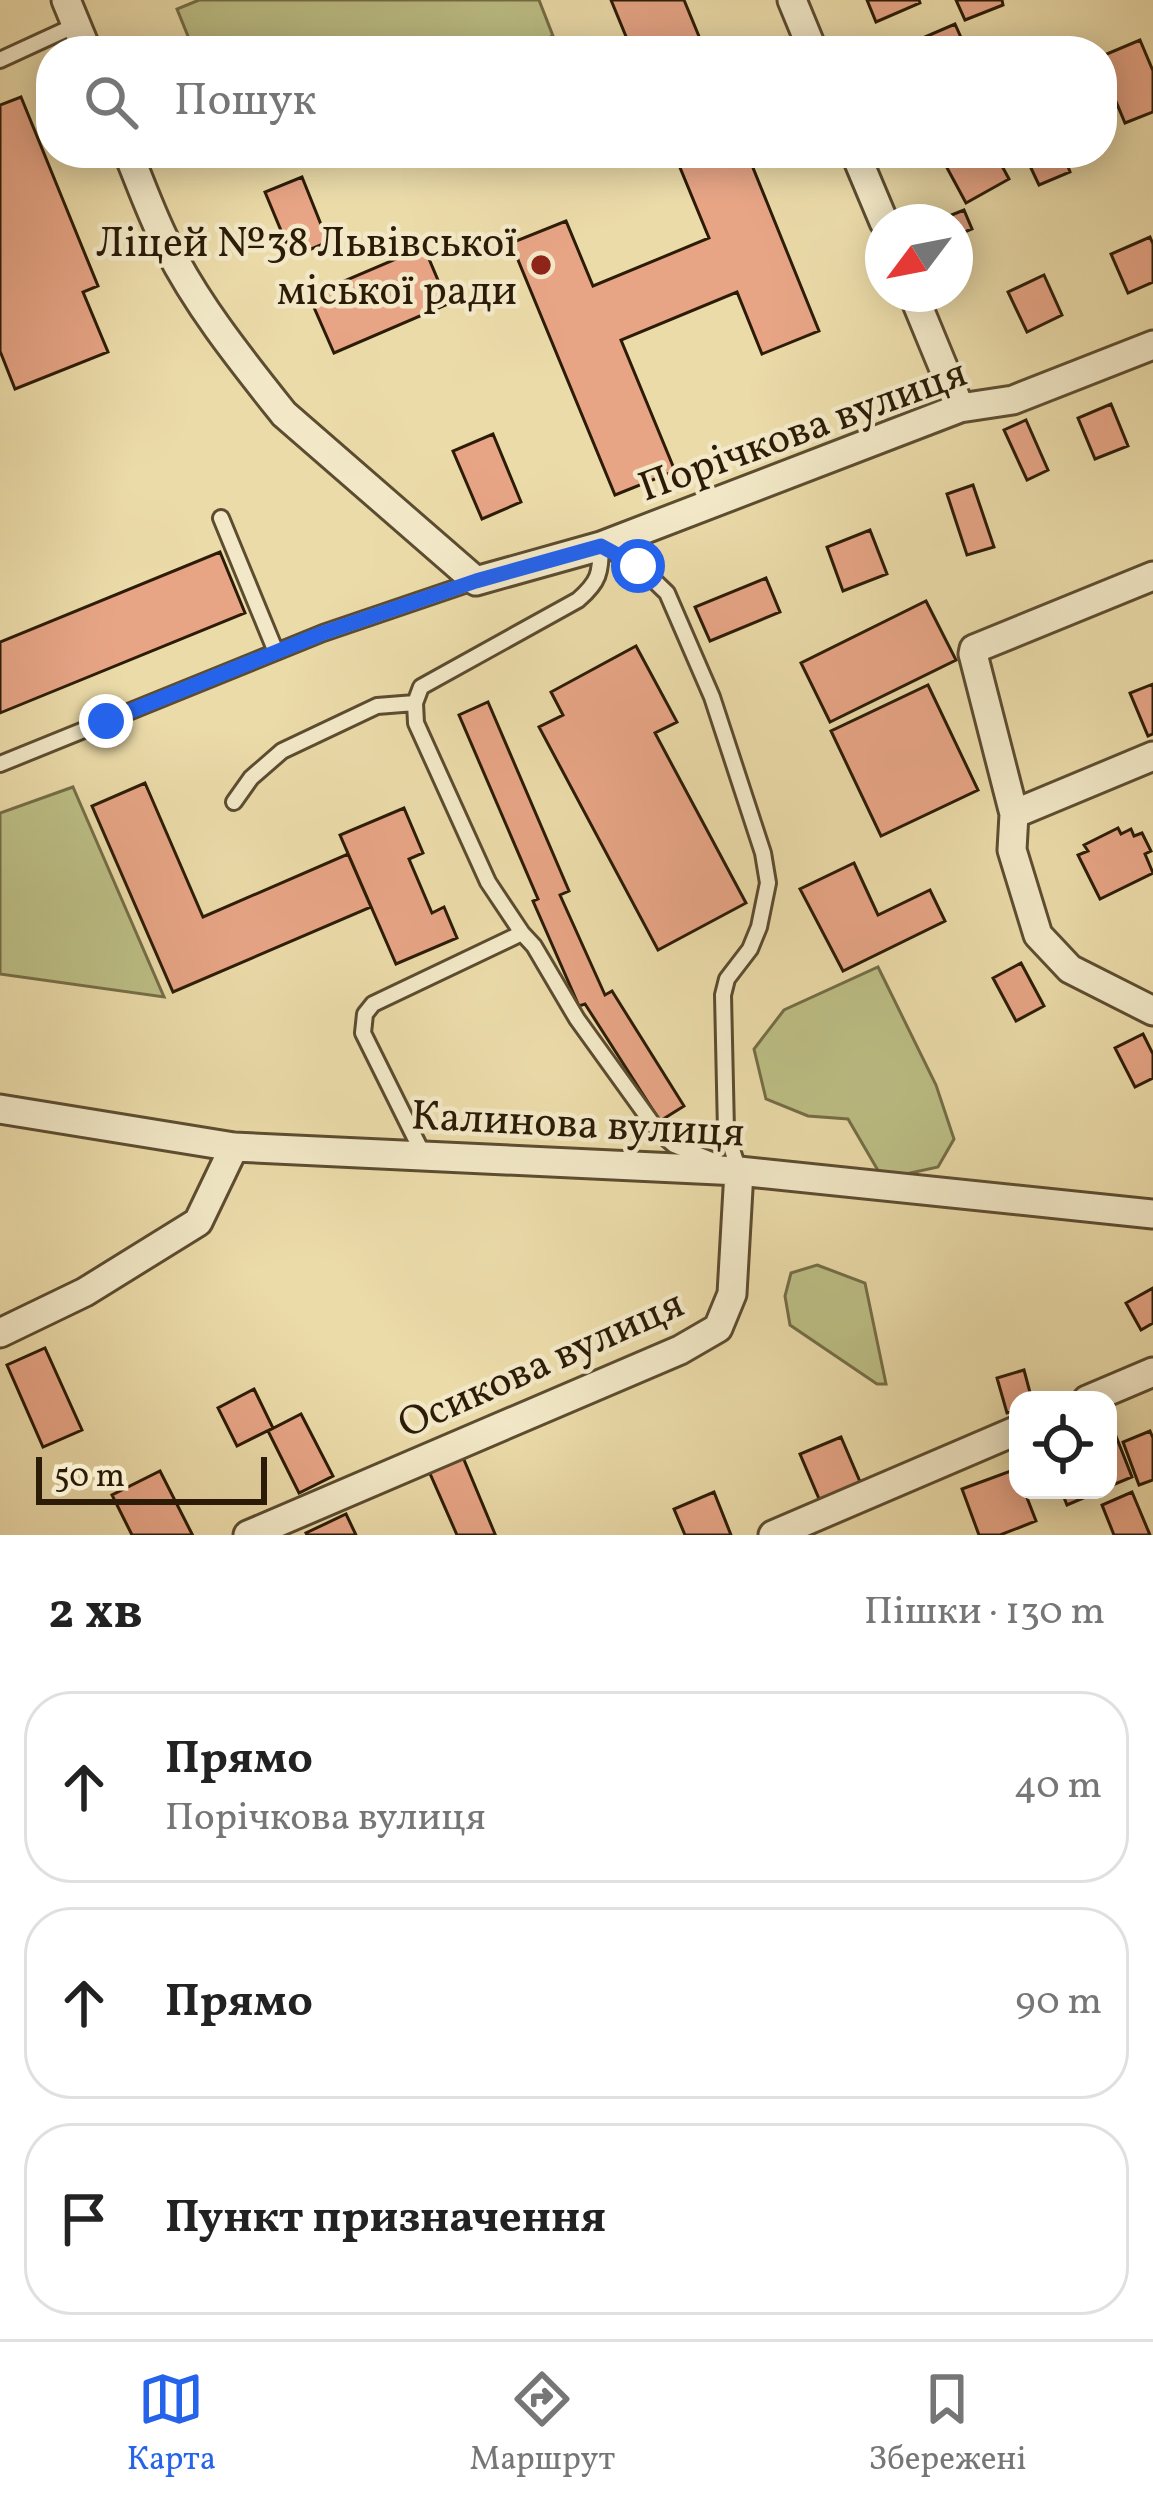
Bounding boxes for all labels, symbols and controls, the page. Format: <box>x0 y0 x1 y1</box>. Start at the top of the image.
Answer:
search box <box>36 36 1117 168</box>
icon: search <box>78 69 144 135</box>
text: Пошук <box>174 71 317 134</box>
north arrow <box>865 204 973 312</box>
place label: Ліцей №38 Львівської міської ради <box>96 216 517 323</box>
marker: Ліцей №38 Львівської міської ради <box>528 252 554 278</box>
street label: Порічкова вулиця <box>631 345 976 519</box>
route start <box>611 539 665 593</box>
route end <box>79 694 133 748</box>
street label: Калинова вулиця <box>409 1088 746 1165</box>
street label: Осикова вулиця <box>389 1277 694 1456</box>
map controls <box>1009 1391 1117 1499</box>
button: locate <box>1009 1391 1117 1499</box>
scale bar <box>36 1451 267 1504</box>
text: 50 m <box>54 1455 125 1501</box>
text: 2 хв <box>48 1578 143 1649</box>
text: Пішки · 130 m <box>864 1586 1105 1640</box>
text: Прямо <box>165 1729 313 1792</box>
icon: ahead <box>51 1754 117 1820</box>
text: 40 m <box>1014 1760 1102 1814</box>
text: Порічкова вулиця <box>165 1792 486 1846</box>
icon: ahead <box>51 1970 117 2036</box>
text: Прямо <box>165 1972 313 2035</box>
text: 90 m <box>1015 1976 1102 2030</box>
icon: arrive <box>51 2186 117 2252</box>
text: Пункт призначення <box>165 2188 606 2251</box>
tab: Карта <box>127 2366 216 2484</box>
tab: Маршрут <box>470 2366 615 2484</box>
tab: Збережені <box>868 2366 1026 2484</box>

